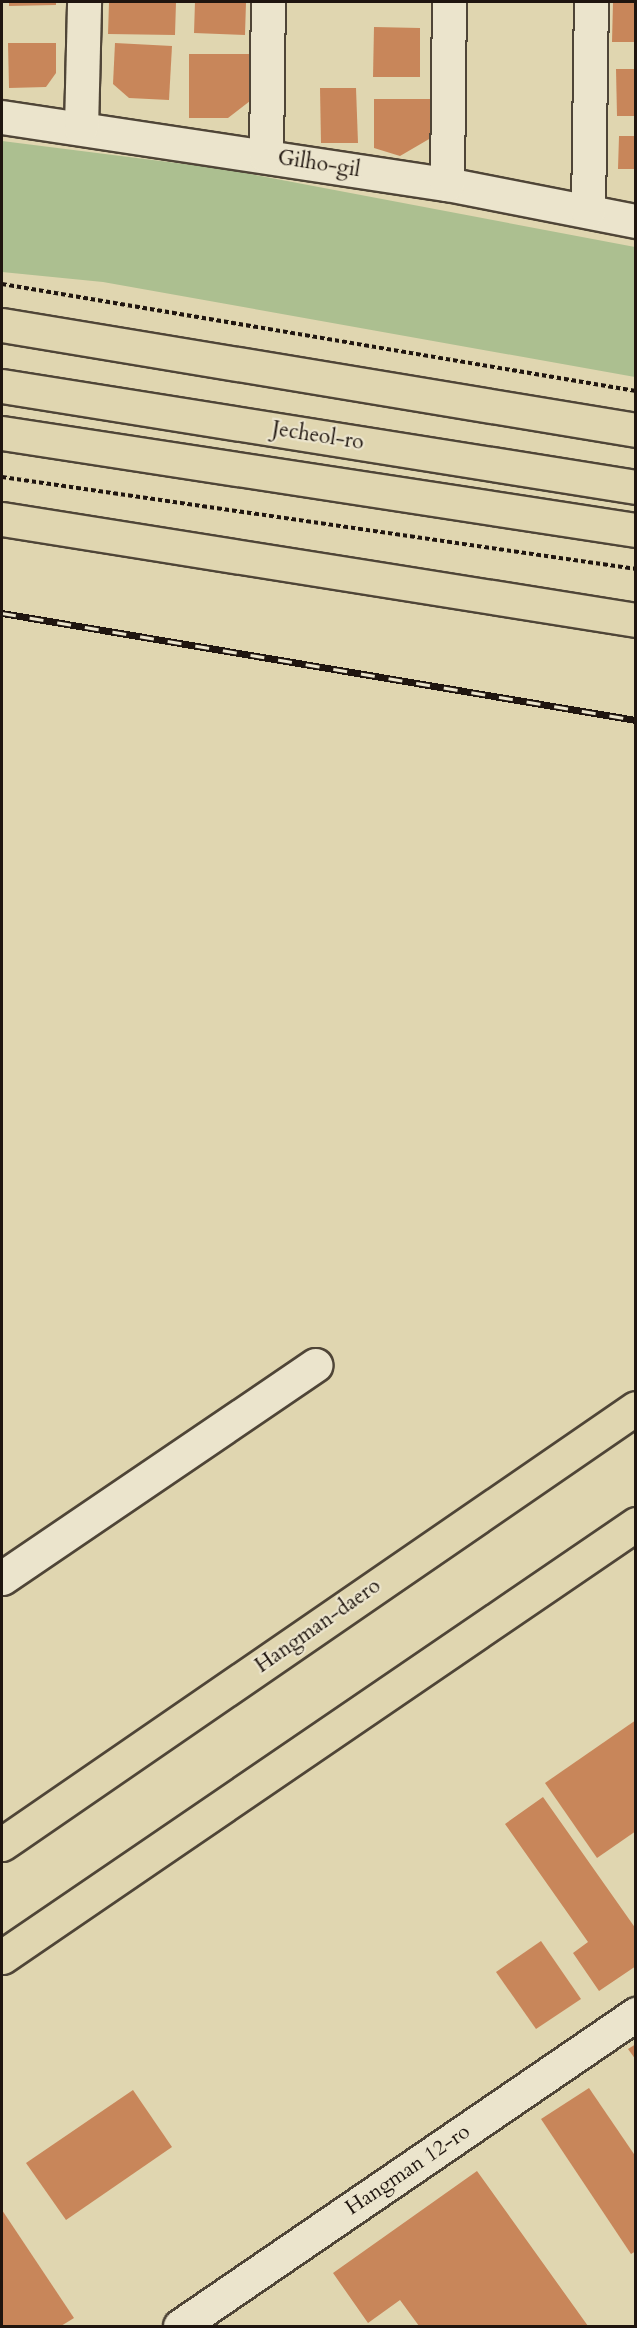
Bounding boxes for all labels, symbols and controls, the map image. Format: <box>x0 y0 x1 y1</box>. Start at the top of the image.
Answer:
street label: Gilho-gil <box>276 145 362 183</box>
street label: Jecheol-ro <box>270 416 366 456</box>
street label: Hangman-daero <box>250 1573 386 1679</box>
street label: Hangman 12-ro <box>341 2119 475 2221</box>

